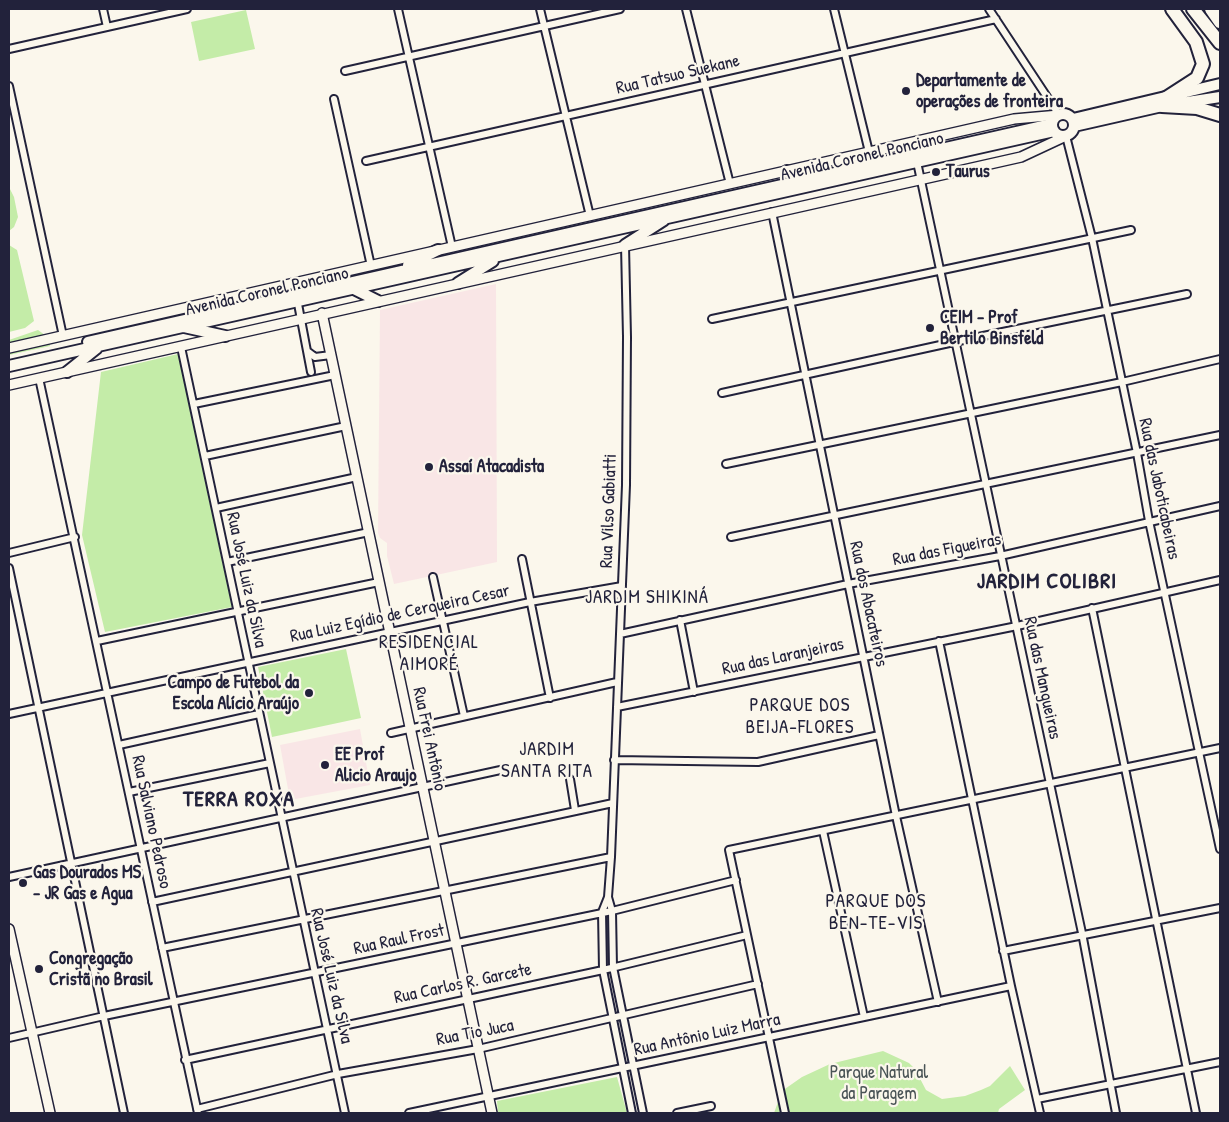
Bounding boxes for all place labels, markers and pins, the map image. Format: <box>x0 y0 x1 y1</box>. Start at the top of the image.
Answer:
place label: Departamente de operações de fronteira <box>916 70 1063 112</box>
marker: Departamente de operações de fronteira <box>900 85 912 97</box>
place label: Taurus <box>946 161 990 183</box>
marker: Taurus <box>930 166 942 178</box>
place label: CEIM - Prof Bertilo Binsfeld <box>940 307 1043 350</box>
marker: CEIM - Prof Bertilo Binsfeld <box>924 322 936 334</box>
place label: Assaí Atacadista <box>439 456 544 478</box>
marker: Assaí Atacadista <box>423 461 435 473</box>
place label: Campo de Futebol da Escola Alício Araújo <box>167 672 299 714</box>
marker: Campo de Futebol da Escola Alício Araújo <box>303 687 315 699</box>
place label: EE Prof Alicio Araujo <box>335 744 416 786</box>
marker: EE Prof Alicio Araujo <box>319 759 331 771</box>
place label: Gas Dourados MS - JR Gas e Agua <box>33 862 141 904</box>
marker: Gas Dourados MS - JR Gas e Agua <box>17 877 29 889</box>
place label: Congregação Cristã no Brasil <box>49 948 153 991</box>
marker: Congregação Cristã no Brasil <box>33 963 45 975</box>

